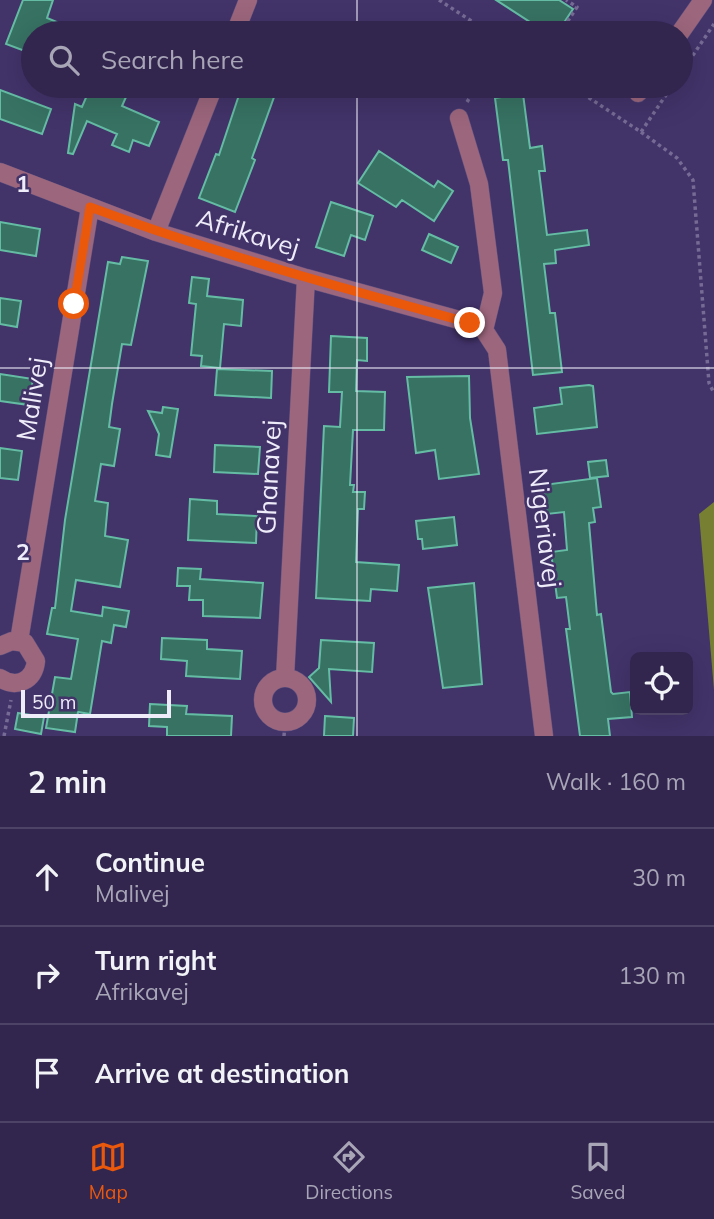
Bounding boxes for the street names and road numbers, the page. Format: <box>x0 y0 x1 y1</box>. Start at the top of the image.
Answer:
street label: Afrikavej <box>193 201 304 264</box>
street label: Malivej <box>9 355 54 443</box>
street label: Ghanavej <box>249 419 288 535</box>
street label: Nigeriavej <box>522 466 569 590</box>

